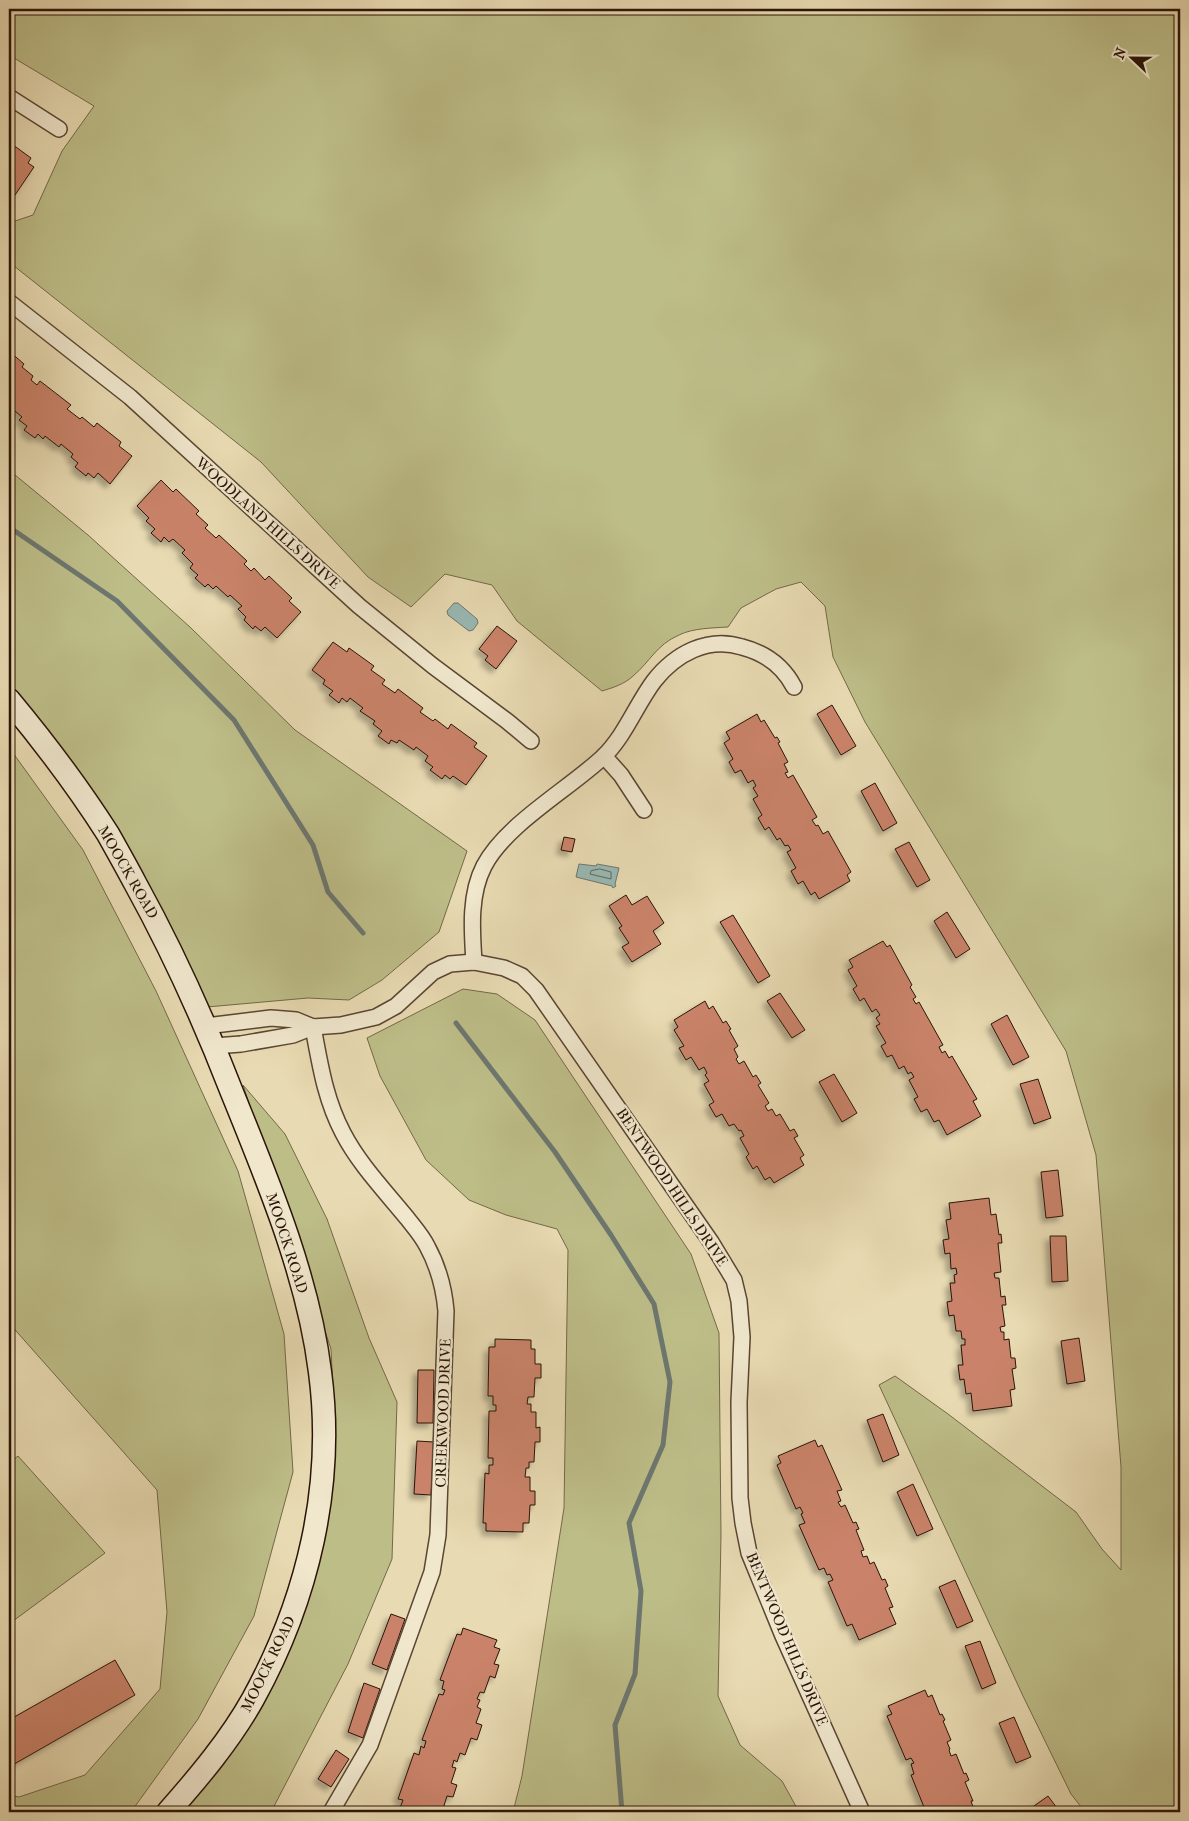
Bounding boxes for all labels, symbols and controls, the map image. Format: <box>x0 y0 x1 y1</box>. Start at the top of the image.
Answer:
north arrow <box>1106 32 1156 82</box>
text: N <box>1111 45 1130 61</box>
street label: WOODLAND HILLS DRIVE <box>191 453 344 593</box>
street label: MOOCK ROAD <box>94 822 162 922</box>
street label: BENTWOOD HILLS DRIVE <box>612 1105 732 1269</box>
street label: MOOCK ROAD <box>262 1190 312 1296</box>
street label: CREEKWOOD DRIVE <box>431 1338 455 1488</box>
street label: BENTWOOD HILLS DRIVE <box>742 1550 832 1728</box>
street label: MOOCK ROAD <box>237 1613 299 1715</box>

